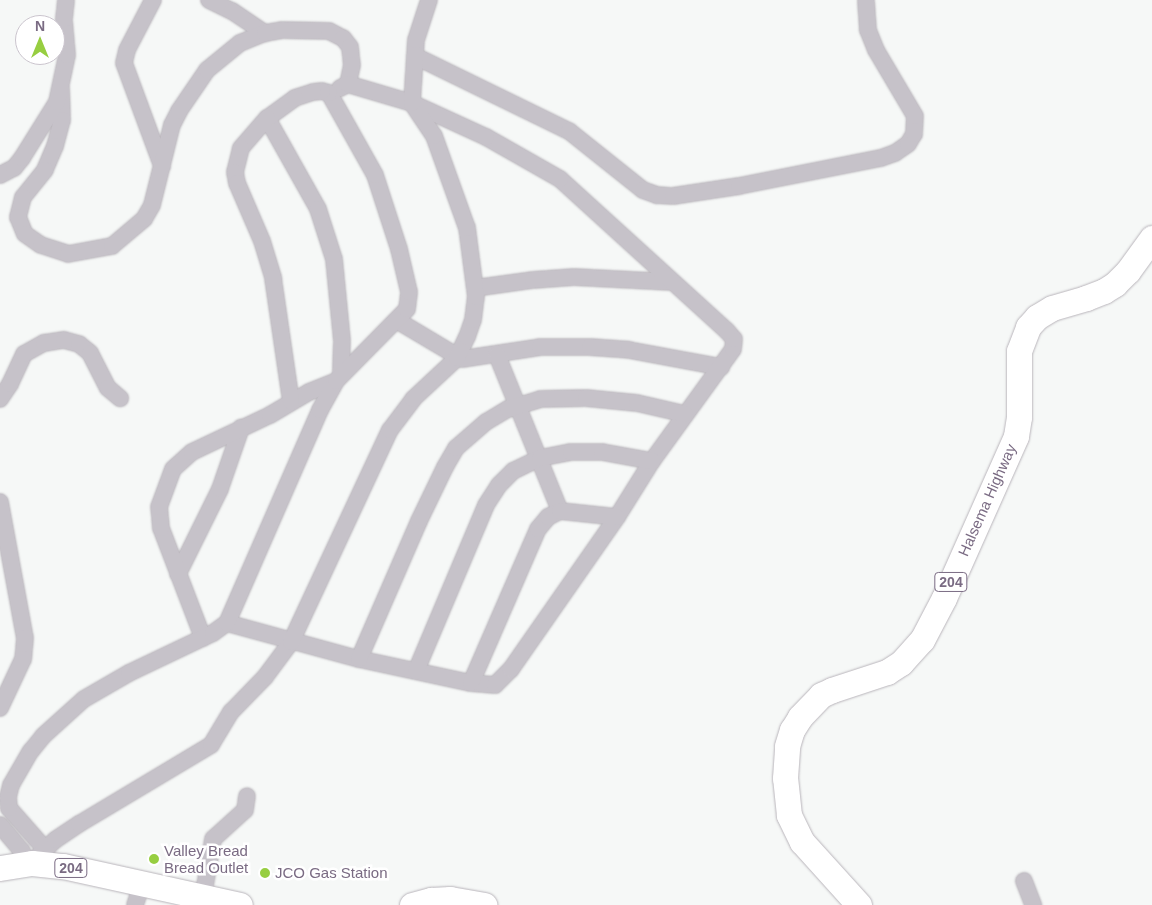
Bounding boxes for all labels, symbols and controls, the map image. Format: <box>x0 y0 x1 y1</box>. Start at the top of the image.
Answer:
north arrow <box>15 15 65 65</box>
text: N <box>35 18 45 34</box>
street label: Halsema Highway <box>954 441 1020 559</box>
road number: 204 <box>934 570 968 594</box>
place label: Valley Bread Bread Outlet <box>164 841 248 876</box>
marker: Valley Bread Bread Outlet <box>148 853 160 865</box>
road number: 204 <box>54 856 88 880</box>
place label: JCO Gas Station <box>275 864 388 882</box>
marker: JCO Gas Station <box>259 867 271 879</box>

